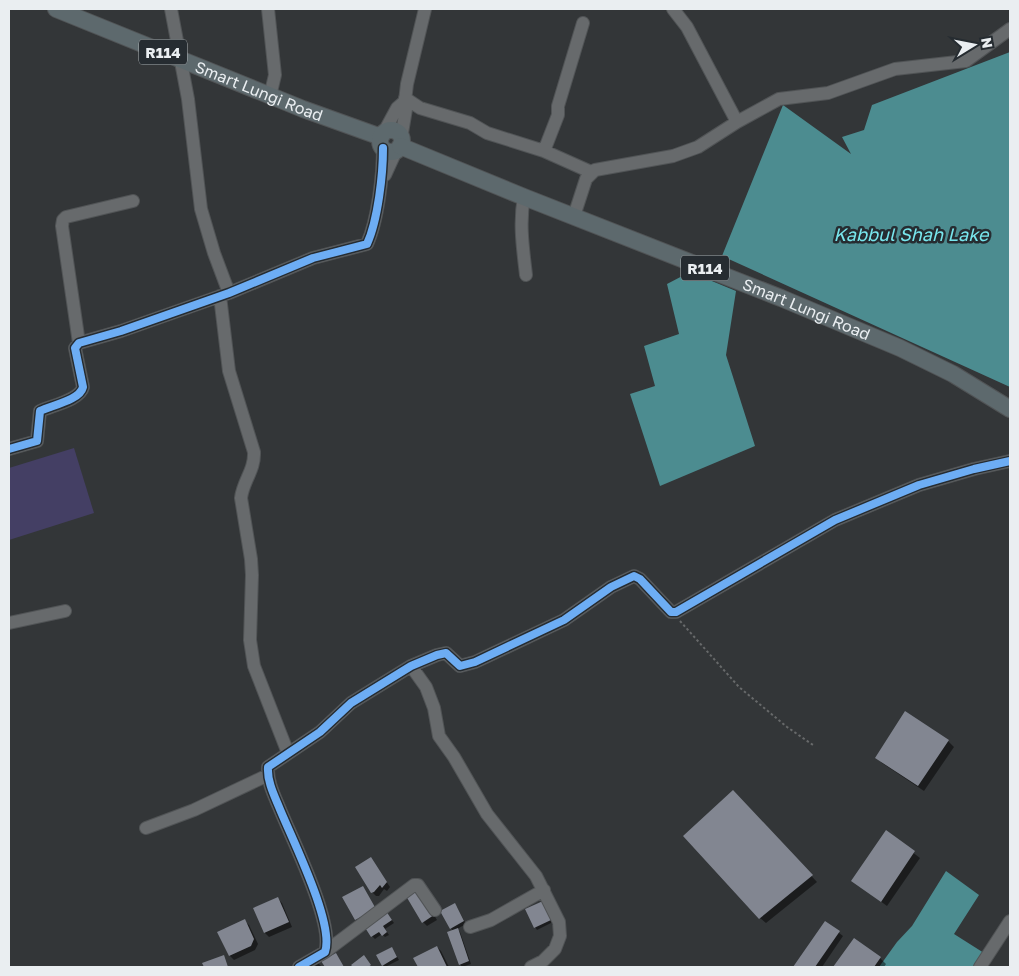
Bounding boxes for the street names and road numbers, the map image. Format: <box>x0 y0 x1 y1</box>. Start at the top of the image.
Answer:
road number: R114 <box>139 40 187 64</box>
street label: Smart Lungi Road <box>192 56 326 125</box>
road number: R114 <box>681 256 729 280</box>
street label: Smart Lungi Road <box>740 274 873 344</box>

